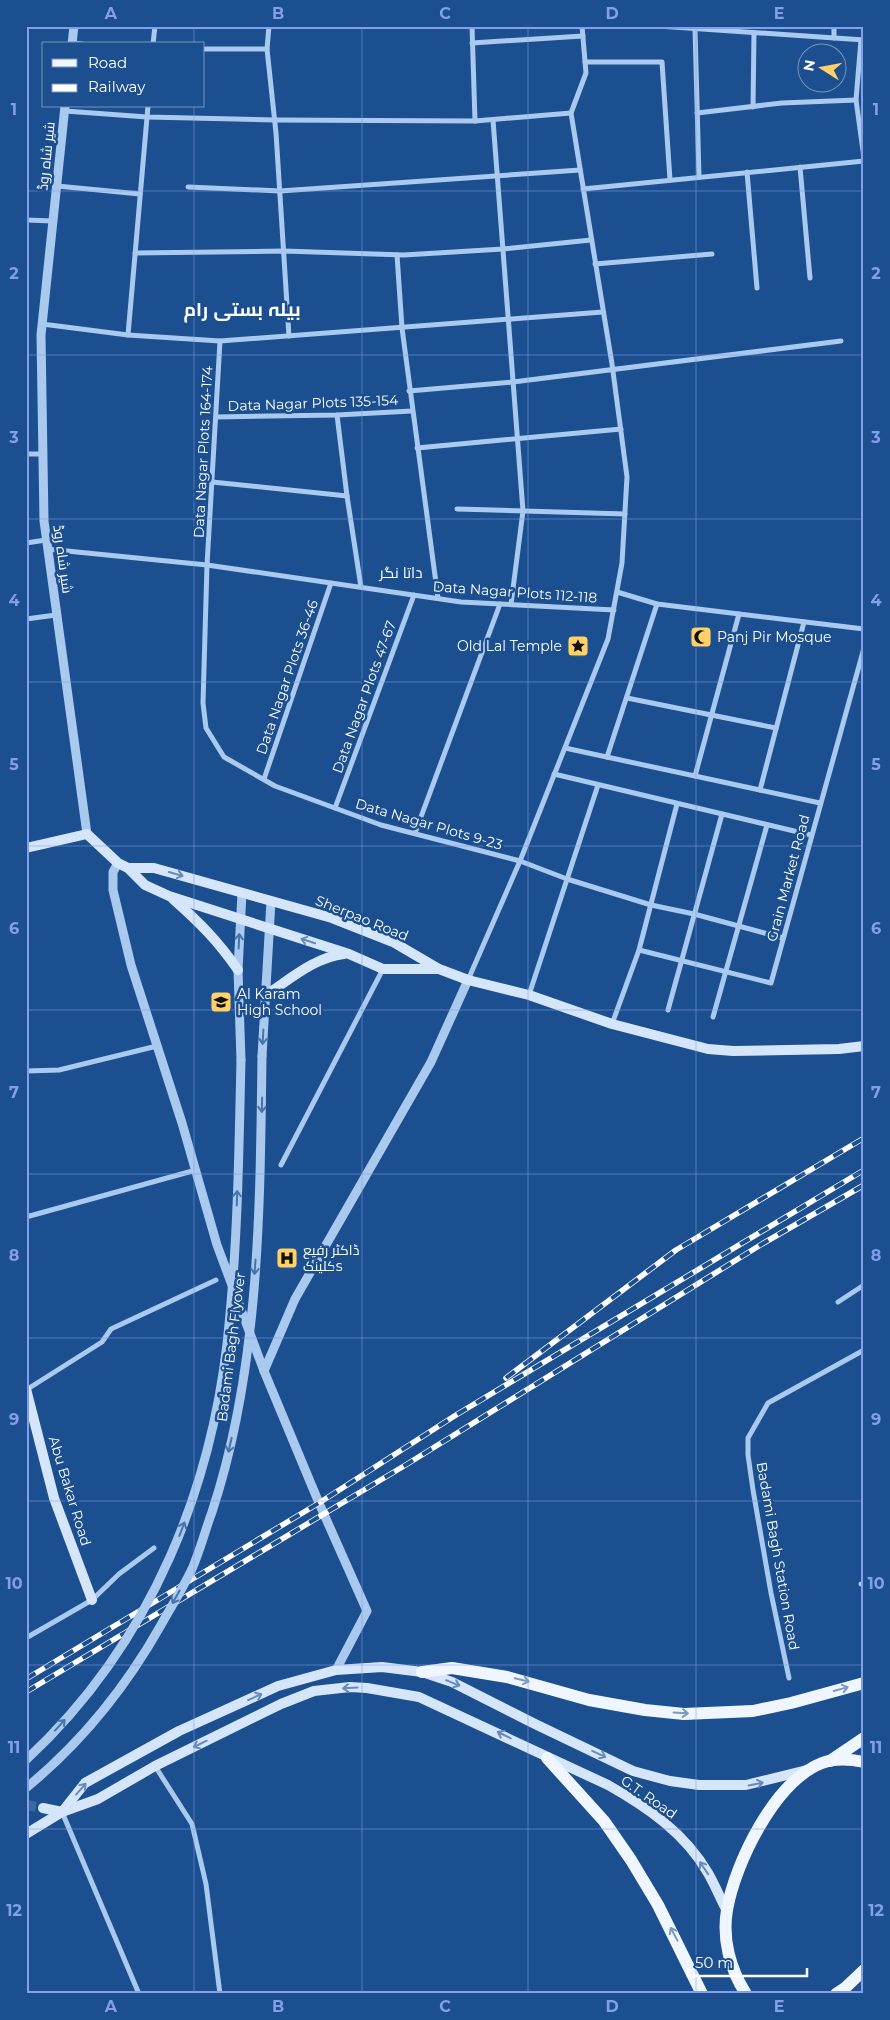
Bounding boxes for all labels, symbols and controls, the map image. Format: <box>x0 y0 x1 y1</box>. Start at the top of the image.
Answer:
text: A <box>104 4 118 23</box>
text: B <box>272 4 284 23</box>
text: C <box>439 4 451 23</box>
text: D <box>605 4 619 23</box>
text: E <box>774 4 784 23</box>
legend <box>42 42 205 108</box>
north arrow <box>798 42 848 92</box>
text: Road <box>88 53 127 72</box>
text: N <box>799 58 819 73</box>
text: Railway <box>88 77 146 96</box>
text: 1 <box>11 100 17 119</box>
text: 1 <box>873 100 879 119</box>
street label: شیر شاہ روڈ <box>33 121 59 191</box>
text: 2 <box>9 264 19 283</box>
text: 2 <box>871 264 881 283</box>
district label: بیلہ بستی رام <box>183 298 301 323</box>
street label: Data Nagar Plots 164-174 <box>189 365 217 539</box>
street label: Data Nagar Plots 135-154 <box>227 391 399 415</box>
text: 3 <box>8 428 19 447</box>
text: 3 <box>870 428 881 447</box>
street label: شیر شاہ روڈ <box>49 523 77 595</box>
district label: داتا نگر <box>379 563 422 582</box>
street label: Data Nagar Plots 112-118 <box>432 577 598 607</box>
text: 4 <box>8 591 20 610</box>
text: 4 <box>870 591 882 610</box>
street label: Data Nagar Plots 36-46 <box>252 597 322 757</box>
street label: Data Nagar Plots 47-67 <box>328 618 400 776</box>
mosque icon: Panj Pir Mosque <box>689 625 713 649</box>
place label: Panj Pir Mosque <box>717 628 832 646</box>
place icon: Old Lal Temple <box>566 634 590 658</box>
place label: Old Lal Temple <box>457 637 562 655</box>
text: 5 <box>9 755 19 774</box>
text: 5 <box>871 755 881 774</box>
street label: Data Nagar Plots 9-23 <box>353 794 505 854</box>
street label: Grain Market Road <box>762 813 814 943</box>
one-way arrow <box>168 870 184 879</box>
street label: Sherpao Road <box>313 891 411 945</box>
text: 6 <box>9 919 19 938</box>
text: 6 <box>871 919 881 938</box>
one-way arrow <box>235 933 244 949</box>
one-way arrow <box>301 935 317 945</box>
place label: Al Karam High School <box>237 985 322 1019</box>
school or university icon: Al Karam High School <box>209 990 233 1014</box>
one-way arrow <box>259 1028 268 1044</box>
text: 7 <box>9 1083 19 1102</box>
text: 7 <box>871 1083 881 1102</box>
one-way arrow <box>257 1096 266 1112</box>
one-way arrow <box>233 1190 242 1206</box>
place label: ڈاکٹر رفیع کلینکs <box>303 1241 359 1275</box>
text: 8 <box>9 1246 19 1265</box>
hospital icon: ڈاکٹر رفیع کلینکs <box>275 1246 299 1270</box>
text: 8 <box>871 1246 881 1265</box>
one-way arrow <box>250 1259 260 1275</box>
street label: Badami Bagh Flyover <box>213 1271 249 1423</box>
text: 9 <box>9 1410 19 1429</box>
text: 9 <box>871 1410 881 1429</box>
street label: Abu Bakar Road <box>45 1434 95 1548</box>
one-way arrow <box>225 1437 234 1453</box>
street label: Badami Bagh Station Road <box>753 1461 803 1651</box>
one-way arrow <box>178 1522 187 1537</box>
text: 10 <box>5 1574 23 1593</box>
text: 10 <box>867 1574 885 1593</box>
one-way arrow <box>171 1590 181 1605</box>
one-way arrow <box>514 1676 530 1686</box>
one-way arrow <box>445 1678 460 1688</box>
one-way arrow <box>343 1683 359 1692</box>
one-way arrow <box>832 1684 848 1693</box>
one-way arrow <box>247 1691 262 1701</box>
one-way arrow <box>672 1708 689 1718</box>
one-way arrow <box>55 1719 66 1732</box>
one-way arrow <box>496 1730 511 1740</box>
text: 11 <box>8 1738 20 1757</box>
text: 11 <box>870 1738 882 1757</box>
one-way arrow <box>193 1740 208 1749</box>
one-way arrow <box>591 1750 606 1759</box>
street label: G.T. Road <box>617 1771 681 1823</box>
one-way arrow <box>747 1778 763 1788</box>
one-way arrow <box>75 1782 87 1795</box>
one-way arrow <box>699 1861 709 1875</box>
text: 12 <box>6 1901 22 1920</box>
text: 12 <box>868 1901 884 1920</box>
one-way arrow <box>669 1927 678 1942</box>
scale bar <box>688 1945 806 1977</box>
text: 50 m <box>695 1953 733 1972</box>
text: A <box>104 1997 118 2016</box>
text: B <box>272 1997 284 2016</box>
text: C <box>439 1997 451 2016</box>
text: D <box>605 1997 619 2016</box>
text: E <box>774 1997 784 2016</box>

